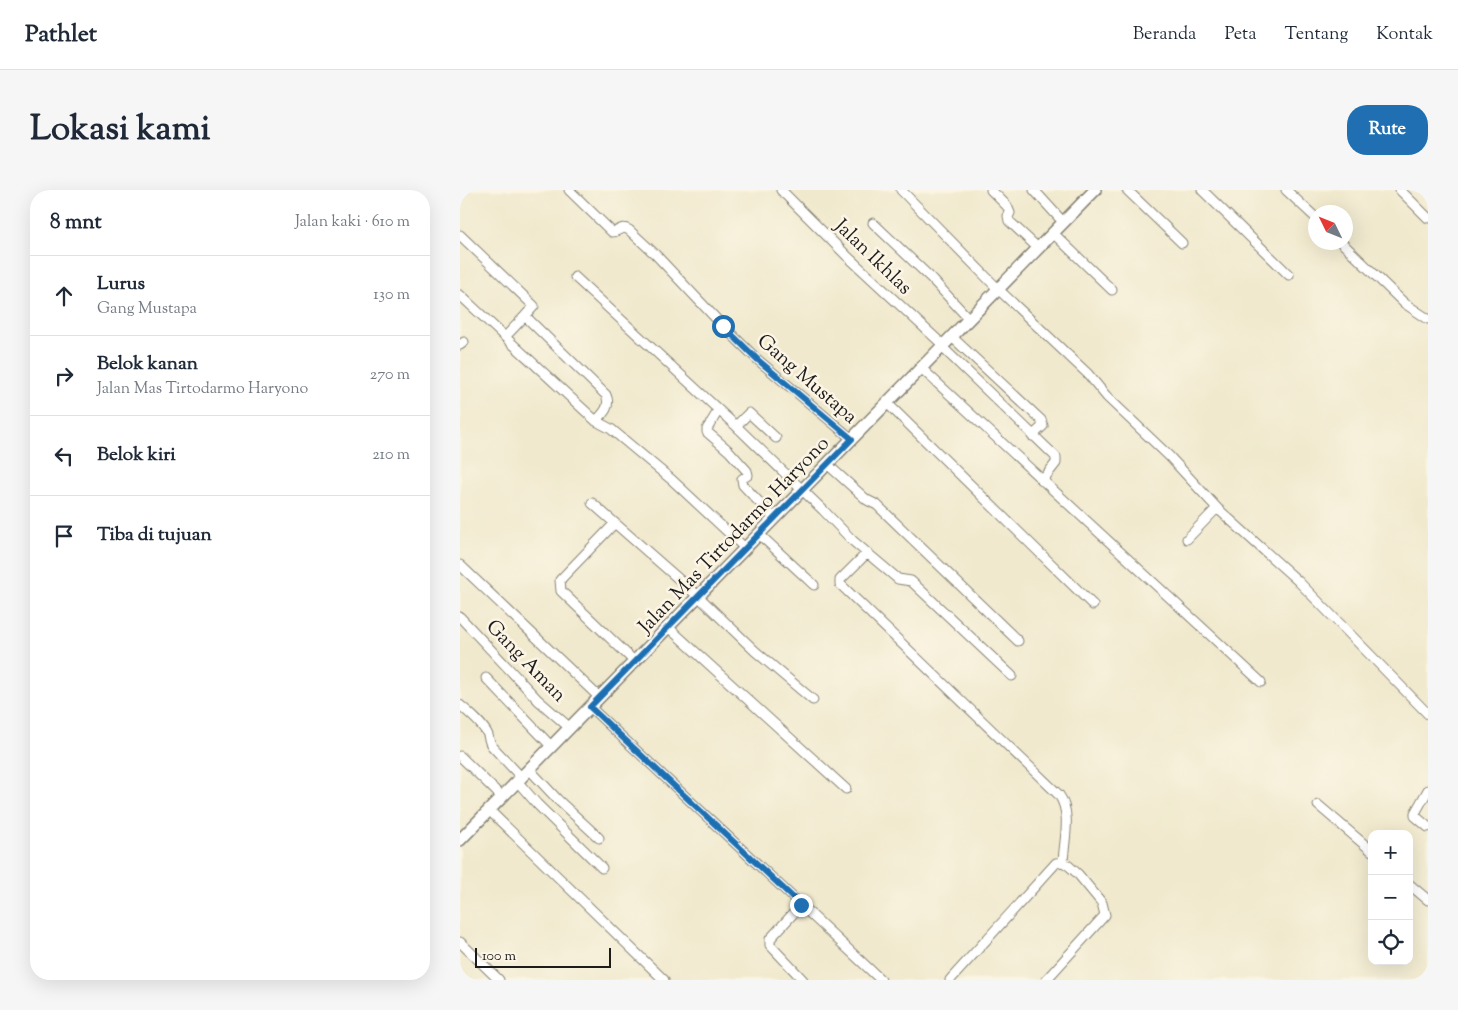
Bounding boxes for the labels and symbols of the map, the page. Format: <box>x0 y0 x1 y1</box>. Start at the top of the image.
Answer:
north arrow <box>1308 205 1353 250</box>
street label: Jalan Ikhlas <box>826 213 918 302</box>
route start <box>712 315 735 338</box>
street label: Gang Mustapa <box>750 328 863 432</box>
street label: Jalan Mas Tirtodarmo Haryono <box>632 431 837 642</box>
street label: Gang Aman <box>478 614 572 710</box>
route end <box>790 894 813 917</box>
scale bar <box>475 945 611 968</box>

